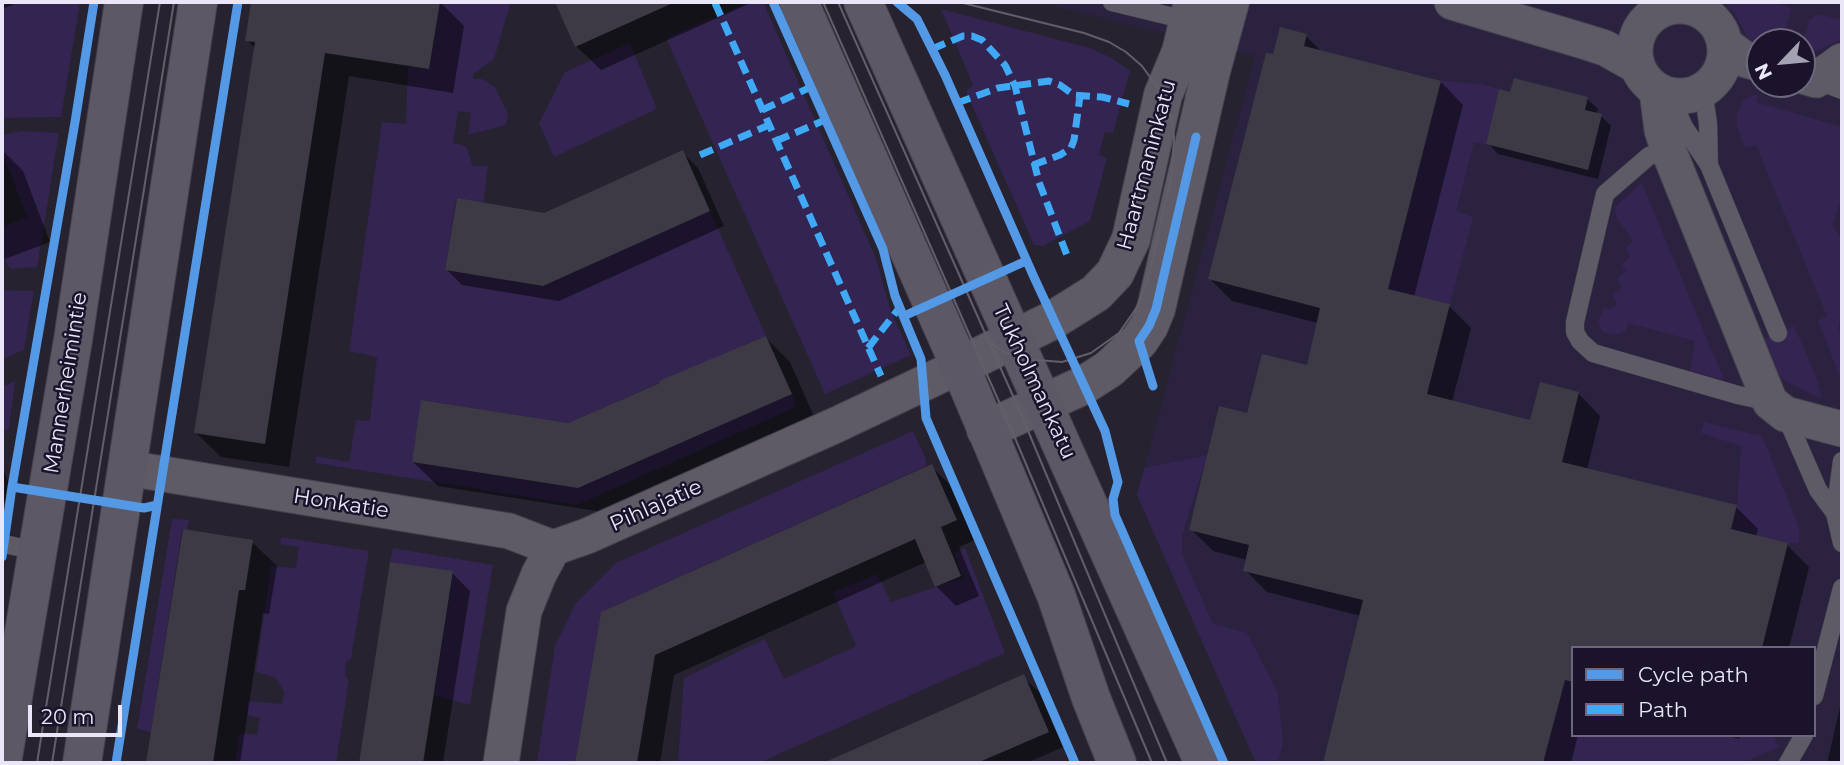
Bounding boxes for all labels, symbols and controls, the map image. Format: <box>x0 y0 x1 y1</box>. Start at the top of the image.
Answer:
north arrow <box>1746 28 1816 98</box>
text: N <box>1750 60 1777 83</box>
street label: Haartmaninkatu <box>1112 77 1182 253</box>
street label: Mannerheimintie <box>39 291 93 475</box>
street label: Tukholmankatu <box>987 301 1081 463</box>
street label: Pihlajatie <box>606 475 706 537</box>
street label: Honkatie <box>292 484 390 524</box>
legend <box>1571 646 1816 737</box>
text: Cycle path <box>1638 662 1749 687</box>
scale bar <box>32 692 126 736</box>
text: Path <box>1638 697 1688 722</box>
text: 20 m <box>41 704 95 729</box>

